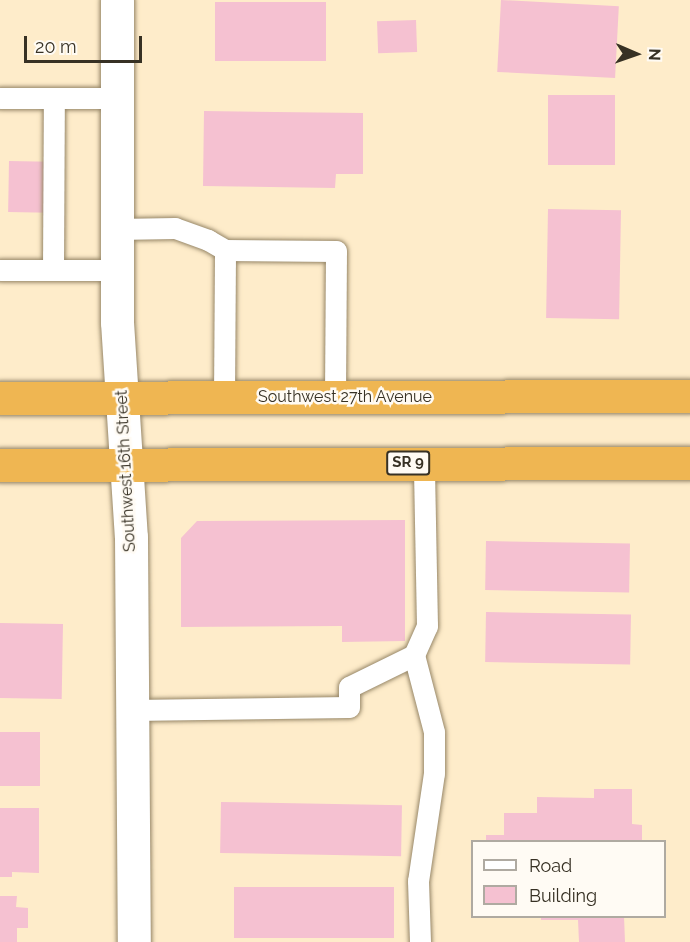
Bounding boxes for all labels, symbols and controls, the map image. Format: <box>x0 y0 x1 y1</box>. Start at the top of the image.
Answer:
scale bar <box>27 24 146 62</box>
north arrow <box>606 24 666 84</box>
text: 20 m <box>35 36 77 57</box>
text: N <box>645 48 664 61</box>
street label: Southwest 27th Avenue <box>258 387 432 407</box>
street label: Southwest 16th Street <box>112 390 140 552</box>
road number: SR 9 <box>386 451 430 475</box>
legend <box>471 840 666 918</box>
text: Road <box>529 855 572 876</box>
text: Building <box>529 885 597 906</box>

